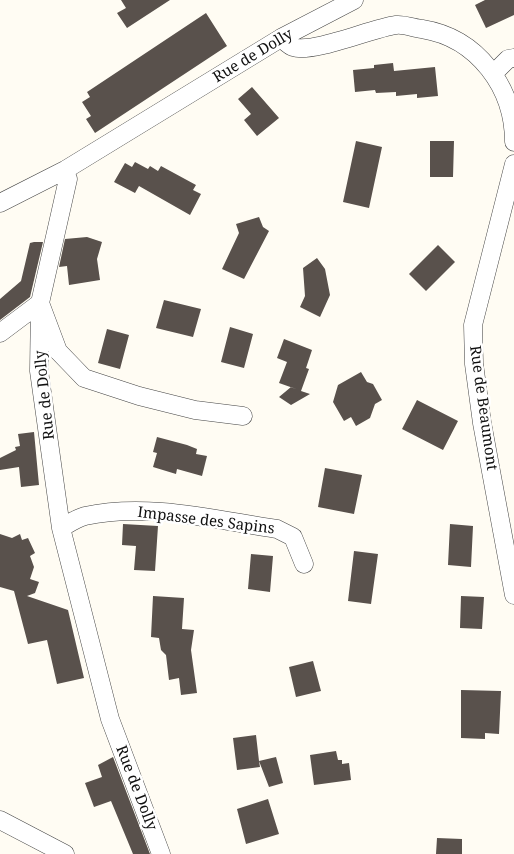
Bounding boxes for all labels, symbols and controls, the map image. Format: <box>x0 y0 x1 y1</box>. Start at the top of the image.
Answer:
street label: Rue de Dolly <box>210 25 296 87</box>
street label: Rue de Beaumont <box>465 344 501 472</box>
street label: Rue de Dolly <box>31 349 59 441</box>
street label: Impasse des Sapins <box>137 504 275 538</box>
street label: Rue de Dolly <box>112 743 160 833</box>

